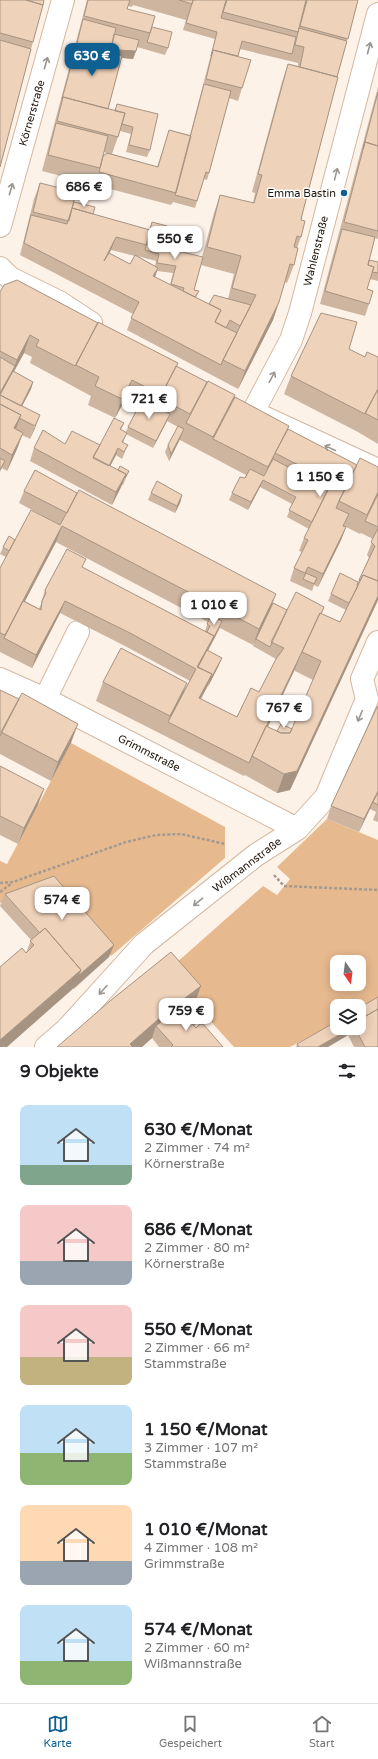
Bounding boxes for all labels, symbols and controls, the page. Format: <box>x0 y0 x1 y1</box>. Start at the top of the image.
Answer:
one-way arrow <box>366 42 373 55</box>
pin: 630 € <box>64 43 120 77</box>
text: 630 € <box>74 48 110 64</box>
one-way arrow <box>42 57 50 70</box>
street label: Körnerstraße <box>16 78 48 148</box>
one-way arrow <box>332 168 340 181</box>
pin: 686 € <box>56 174 112 208</box>
text: 686 € <box>66 179 102 195</box>
one-way arrow <box>7 182 15 195</box>
place label: Emma Bastin <box>267 187 336 200</box>
marker: Emma Bastin <box>339 188 349 198</box>
street label: Wahlenstraße <box>301 215 331 287</box>
pin: 550 € <box>147 226 203 260</box>
text: 550 € <box>157 231 193 247</box>
one-way arrow <box>268 371 276 383</box>
pin: 721 € <box>121 386 177 420</box>
text: 721 € <box>131 391 167 407</box>
one-way arrow <box>324 444 336 451</box>
pin: 1 150 € <box>283 464 357 498</box>
text: 1 150 € <box>296 469 344 485</box>
pin: 1 010 € <box>177 592 251 626</box>
text: 1 010 € <box>190 597 238 613</box>
pin: 767 € <box>256 695 312 729</box>
text: 767 € <box>266 700 302 716</box>
one-way arrow <box>355 710 363 722</box>
street label: Grimmstraße <box>116 732 182 774</box>
street label: Wißmannstraße <box>210 835 284 895</box>
pin: 574 € <box>34 887 90 921</box>
text: 574 € <box>44 892 80 908</box>
one-way arrow <box>192 897 203 906</box>
north arrow <box>330 955 366 991</box>
map controls <box>330 955 366 1035</box>
one-way arrow <box>98 985 107 995</box>
pin: 759 € <box>158 998 214 1032</box>
button: layers <box>330 999 366 1035</box>
text: 759 € <box>168 1003 204 1019</box>
icon: filters <box>336 1060 358 1082</box>
text: 9 Objekte <box>20 1061 99 1082</box>
text: 630 €/Monat <box>144 1119 252 1140</box>
icon: home <box>52 1121 100 1169</box>
text: 2 Zimmer · 74 m² <box>144 1140 250 1156</box>
text: Körnerstraße <box>144 1156 225 1172</box>
text: 686 €/Monat <box>144 1219 252 1240</box>
icon: home <box>52 1221 100 1269</box>
text: 2 Zimmer · 80 m² <box>144 1240 250 1256</box>
text: Körnerstraße <box>144 1256 225 1272</box>
text: 550 €/Monat <box>144 1319 252 1340</box>
icon: home <box>52 1321 100 1369</box>
text: 2 Zimmer · 66 m² <box>144 1340 250 1356</box>
text: Stammstraße <box>144 1356 227 1372</box>
text: 1 150 €/Monat <box>144 1419 267 1440</box>
icon: home <box>52 1421 100 1469</box>
text: 3 Zimmer · 107 m² <box>144 1440 258 1456</box>
text: Stammstraße <box>144 1456 227 1472</box>
text: 1 010 €/Monat <box>144 1519 267 1540</box>
icon: home <box>52 1521 100 1569</box>
text: 4 Zimmer · 108 m² <box>144 1540 258 1556</box>
text: Grimmstraße <box>144 1556 225 1572</box>
text: 574 €/Monat <box>144 1619 252 1640</box>
icon: home <box>52 1621 100 1669</box>
text: 2 Zimmer · 60 m² <box>144 1640 250 1656</box>
text: Wißmannstraße <box>144 1656 242 1672</box>
tab: Karte <box>44 1713 72 1750</box>
tab: Gespeichert <box>159 1713 222 1750</box>
tab: Start <box>309 1713 334 1750</box>

